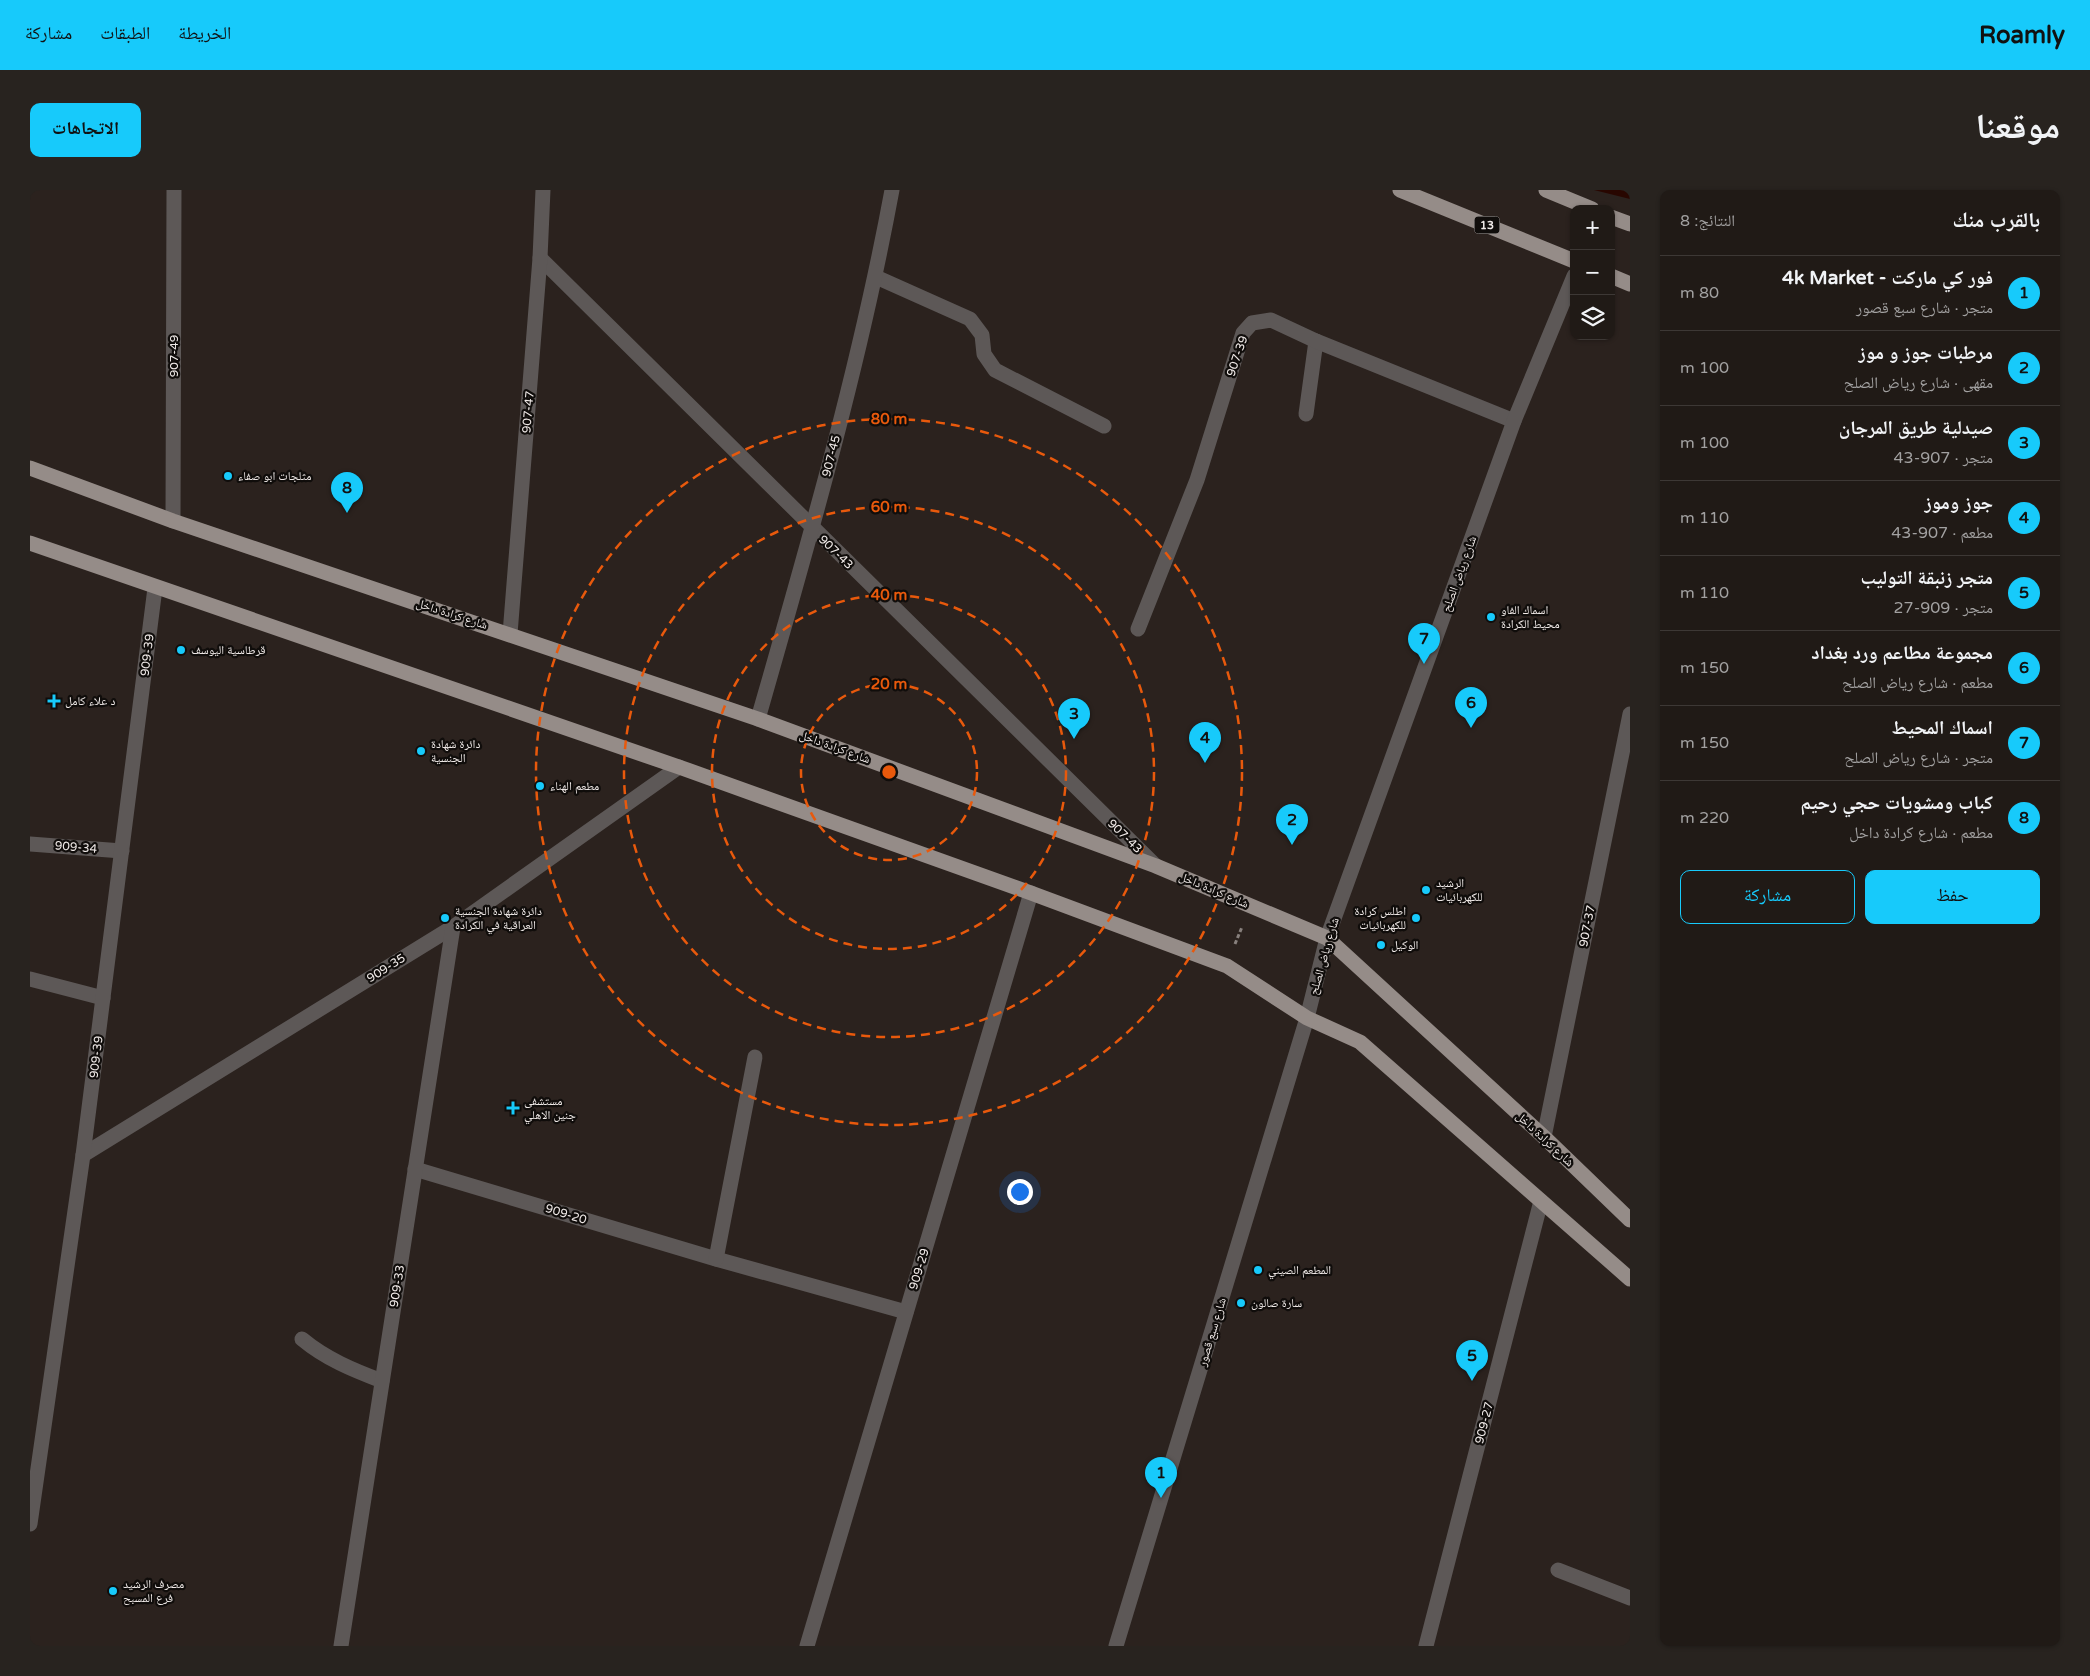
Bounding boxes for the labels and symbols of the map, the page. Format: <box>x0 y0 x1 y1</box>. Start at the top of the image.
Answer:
road number: 13 <box>1474 216 1500 234</box>
street label: 907-39 <box>1223 334 1251 378</box>
street label: 907-49 <box>167 335 181 377</box>
street label: 907-47 <box>519 390 537 434</box>
text: 80 m <box>871 410 907 428</box>
street label: 907-45 <box>819 434 843 478</box>
place label: مثلجات ابو صفاء <box>238 469 311 483</box>
marker: مثلجات ابو صفاء <box>222 470 234 482</box>
pin: 8 <box>331 472 363 513</box>
text: 60 m <box>871 498 907 516</box>
street label: 907-43 <box>816 532 856 572</box>
street label: شارع رياض الصلح <box>1439 534 1480 614</box>
text: 40 m <box>871 586 907 604</box>
street label: شارع كرادة داخل <box>414 596 490 633</box>
place label: اسماك الفاو محيط الكرادة <box>1501 603 1560 631</box>
marker: اسماك الفاو محيط الكرادة <box>1485 611 1497 623</box>
pin: 7 <box>1408 623 1440 664</box>
street label: 909-39 <box>137 633 157 677</box>
place label: قرطاسية اليوسف <box>191 643 266 657</box>
marker: قرطاسية اليوسف <box>175 644 187 656</box>
text: 20 m <box>871 675 907 693</box>
pin: 6 <box>1455 687 1487 728</box>
marker: د علاء كامل <box>47 694 61 708</box>
place label: د علاء كامل <box>65 694 115 708</box>
pin: 3 <box>1058 698 1090 739</box>
pin: 4 <box>1189 722 1221 763</box>
street label: شارع كرادة داخل <box>797 728 872 767</box>
place label: دائرة شهادة الجنسية <box>431 737 480 765</box>
marker: دائرة شهادة الجنسية <box>415 745 427 757</box>
centre of rings <box>880 763 898 781</box>
place label: مطعم الهناء <box>550 779 599 794</box>
marker: مطعم الهناء <box>534 780 546 792</box>
pin: 2 <box>1276 804 1308 845</box>
street label: 907-43 <box>1105 816 1145 856</box>
street label: 909-34 <box>54 838 98 856</box>
street label: شارع كرادة داخل <box>1177 869 1251 912</box>
place label: الرشيد للكهربائيات <box>1436 876 1483 904</box>
marker: الرشيد للكهربائيات <box>1420 884 1432 896</box>
place label: دائرة شهادة الجنسية العراقية في الكرادة <box>455 904 542 935</box>
place label: اطلس كرادة للكهربائيات <box>1354 904 1406 932</box>
street label: 907-37 <box>1576 904 1598 948</box>
marker: دائرة شهادة الجنسية العراقية في الكرادة <box>439 912 451 924</box>
marker: اطلس كرادة للكهربائيات <box>1410 912 1422 924</box>
street label: شارع رياض الصلح <box>1306 916 1343 996</box>
place label: الوكيل <box>1391 938 1419 952</box>
marker: الوكيل <box>1375 939 1387 951</box>
street label: 909-35 <box>364 951 408 985</box>
street label: 909-39 <box>86 1035 106 1079</box>
place label: مستشفى جنين الاهلي <box>524 1094 576 1125</box>
marker: مستشفى جنين الاهلي <box>506 1101 520 1115</box>
street label: شارع كرادة داخل <box>1512 1109 1577 1170</box>
your location <box>1007 1179 1033 1205</box>
street label: 909-20 <box>544 1201 589 1227</box>
street label: 909-29 <box>906 1247 932 1291</box>
place label: المطعم الصيني <box>1268 1263 1331 1280</box>
street label: 909-33 <box>387 1264 407 1308</box>
marker: المطعم الصيني <box>1252 1264 1264 1276</box>
street label: شارع سبع قصور <box>1195 1296 1230 1369</box>
place label: سارة صالون <box>1251 1296 1302 1310</box>
marker: سارة صالون <box>1235 1297 1247 1309</box>
pin: 5 <box>1456 1340 1488 1381</box>
street label: 909-27 <box>1472 1401 1496 1445</box>
pin: 1 <box>1145 1457 1177 1498</box>
place label: مصرف الرشيد فرع المسبح <box>123 1577 184 1606</box>
marker: مصرف الرشيد فرع المسبح <box>107 1585 119 1597</box>

